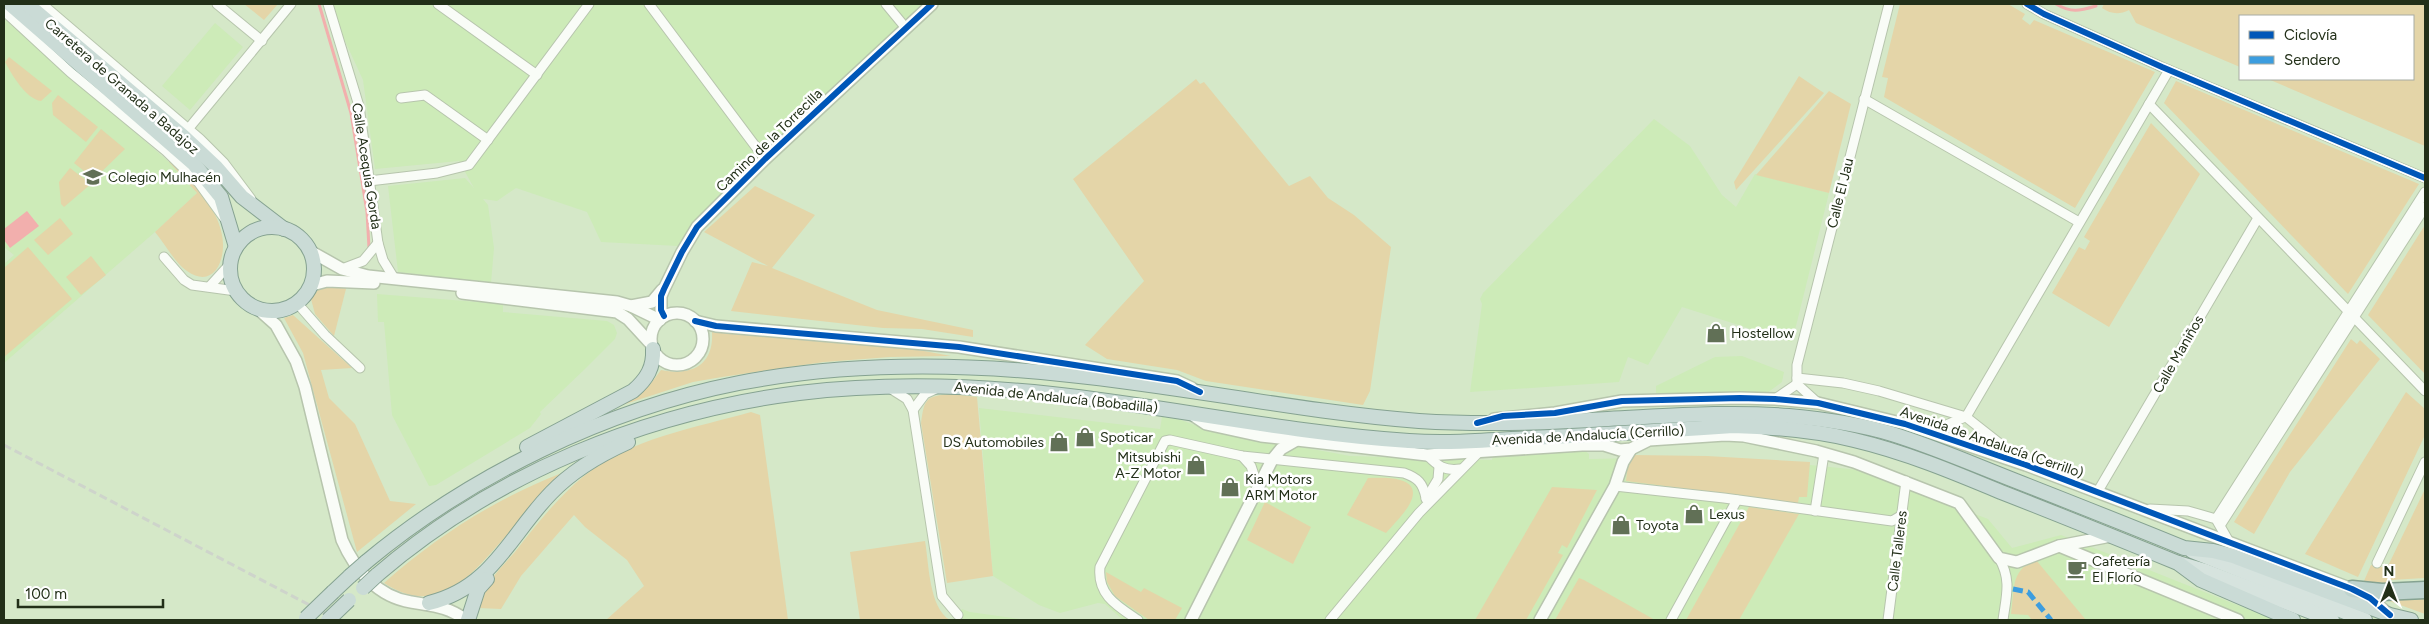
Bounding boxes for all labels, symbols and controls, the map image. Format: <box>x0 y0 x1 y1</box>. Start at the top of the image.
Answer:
street label: Carretera de Granada a Badajoz <box>41 15 202 158</box>
legend <box>2239 15 2414 80</box>
text: Ciclovía <box>2284 26 2337 44</box>
text: Sendero <box>2284 51 2341 69</box>
street label: Camino de la Torrecilla <box>713 85 826 195</box>
street label: Calle Acequia Gorda <box>348 102 385 230</box>
street label: Calle El Jau <box>1824 156 1857 230</box>
school or university icon: Colegio Mulhacén <box>82 166 104 188</box>
place label: Colegio Mulhacén <box>108 169 221 186</box>
street label: Calle Maniños <box>2149 312 2208 396</box>
shop icon: Hostellow <box>1705 322 1727 344</box>
place label: Hostellow <box>1731 325 1794 342</box>
street label: Avenida de Andalucía (Bobadilla) <box>953 378 1159 417</box>
street label: Avenida de Andalucía (Cerrillo) <box>1898 403 2086 482</box>
street label: Avenida de Andalucía (Cerrillo) <box>1491 422 1685 449</box>
shop icon: Spoticar <box>1074 426 1096 448</box>
place label: Spoticar <box>1100 429 1153 446</box>
shop icon: DS Automobiles <box>1048 431 1070 453</box>
place label: DS Automobiles <box>943 434 1044 451</box>
place label: Mitsubishi A-Z Motor <box>1115 449 1181 482</box>
shop icon: Mitsubishi A-Z Motor <box>1185 454 1207 476</box>
place label: Kia Motors ARM Motor <box>1245 471 1317 504</box>
shop icon: Kia Motors ARM Motor <box>1219 476 1241 498</box>
shop icon: Lexus <box>1683 503 1705 525</box>
place label: Lexus <box>1709 506 1745 523</box>
street label: Calle Talleres <box>1884 510 1911 592</box>
shop icon: Toyota <box>1610 514 1632 536</box>
place label: Toyota <box>1636 517 1679 534</box>
place label: Cafetería El Florío <box>2092 553 2150 586</box>
cafe icon: Cafetería El Florío <box>2066 558 2088 580</box>
north arrow <box>2364 559 2414 609</box>
text: N <box>2384 563 2394 580</box>
scale bar <box>18 576 162 608</box>
text: 100 m <box>25 585 67 603</box>

